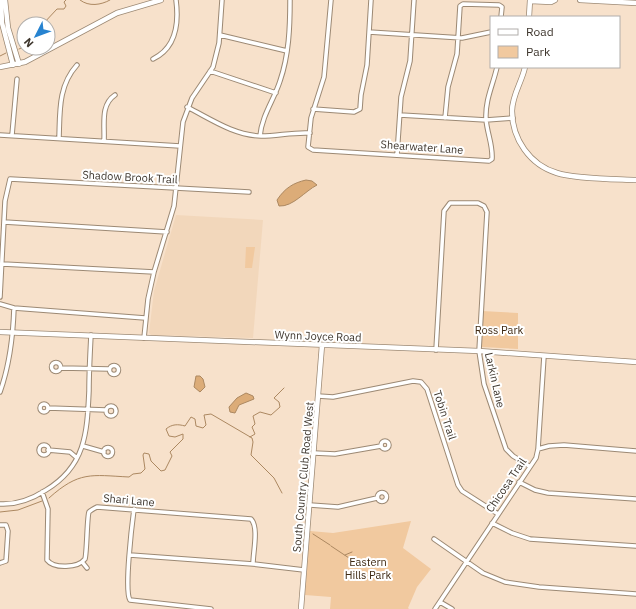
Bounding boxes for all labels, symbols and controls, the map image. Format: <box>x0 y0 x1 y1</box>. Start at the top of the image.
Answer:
north arrow <box>16 16 56 56</box>
legend <box>490 16 620 68</box>
text: Road <box>526 24 554 39</box>
text: N <box>21 35 36 50</box>
text: Park <box>526 44 551 59</box>
street label: Shearwater Lane <box>380 137 464 157</box>
street label: Shadow Brook Trail <box>82 168 178 186</box>
park label: Ross Park <box>475 323 523 337</box>
street label: Wynn Joyce Road <box>274 327 362 345</box>
street label: Larkin Lane <box>482 351 508 409</box>
street label: Tobin Trail <box>430 389 460 441</box>
street label: South Country Club Road West <box>289 401 317 553</box>
street label: Chicosa Trail <box>483 455 529 515</box>
street label: Shari Lane <box>103 491 155 509</box>
park label: Eastern Hills Park <box>345 555 392 582</box>

